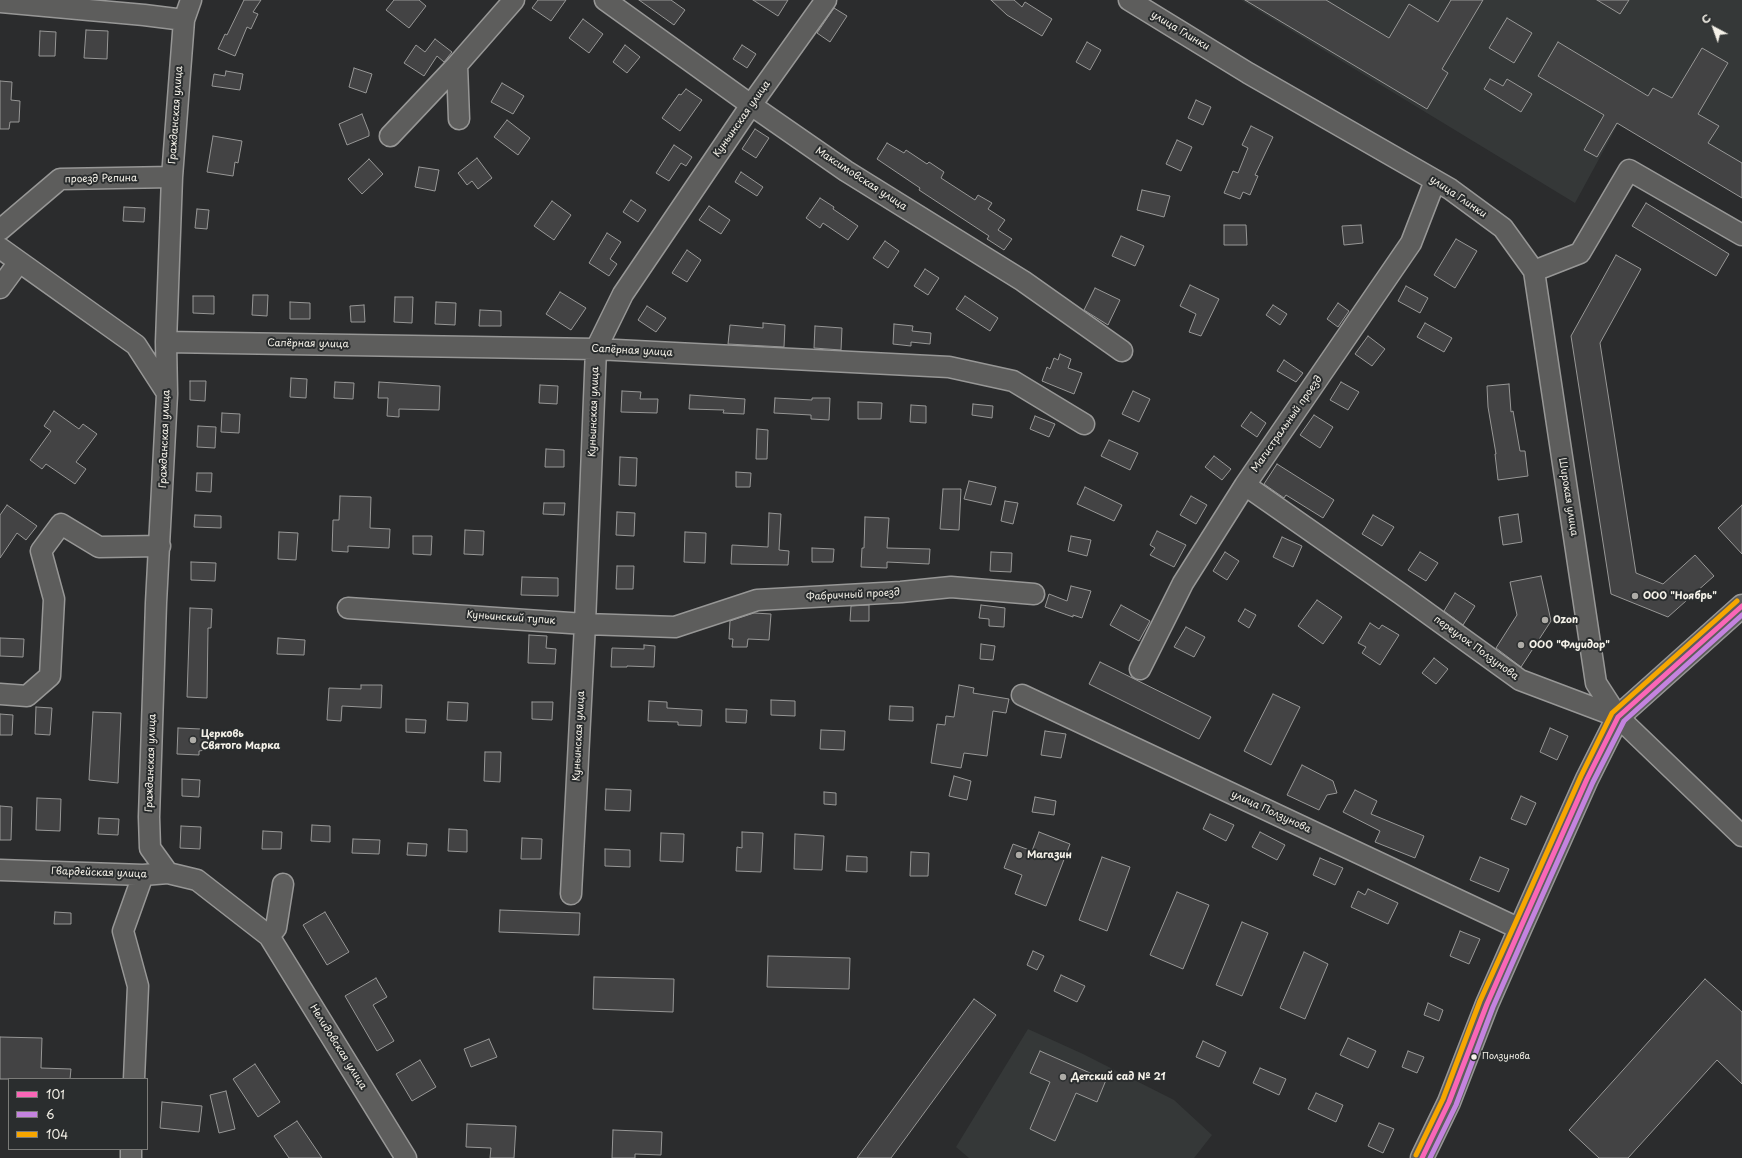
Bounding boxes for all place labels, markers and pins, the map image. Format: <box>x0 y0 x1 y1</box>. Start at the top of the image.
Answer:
place label: ООО "Ноябрь" <box>1643 590 1717 602</box>
marker: ООО "Ноябрь" <box>1630 591 1640 601</box>
place label: Ozon <box>1553 614 1578 626</box>
marker: Ozon <box>1540 615 1550 625</box>
place label: ООО "Флуидор" <box>1529 639 1610 651</box>
marker: ООО "Флуидор" <box>1516 640 1526 650</box>
place label: Церковь Святого Марка <box>201 728 280 752</box>
marker: Церковь Святого Марка <box>188 735 198 745</box>
place label: Магазин <box>1027 849 1072 861</box>
marker: Магазин <box>1014 850 1024 860</box>
marker: Ползунова <box>1469 1052 1479 1062</box>
place label: Ползунова <box>1482 1052 1530 1062</box>
place label: Детский сад № 21 <box>1071 1071 1166 1083</box>
marker: Детский сад № 21 <box>1058 1072 1068 1082</box>

